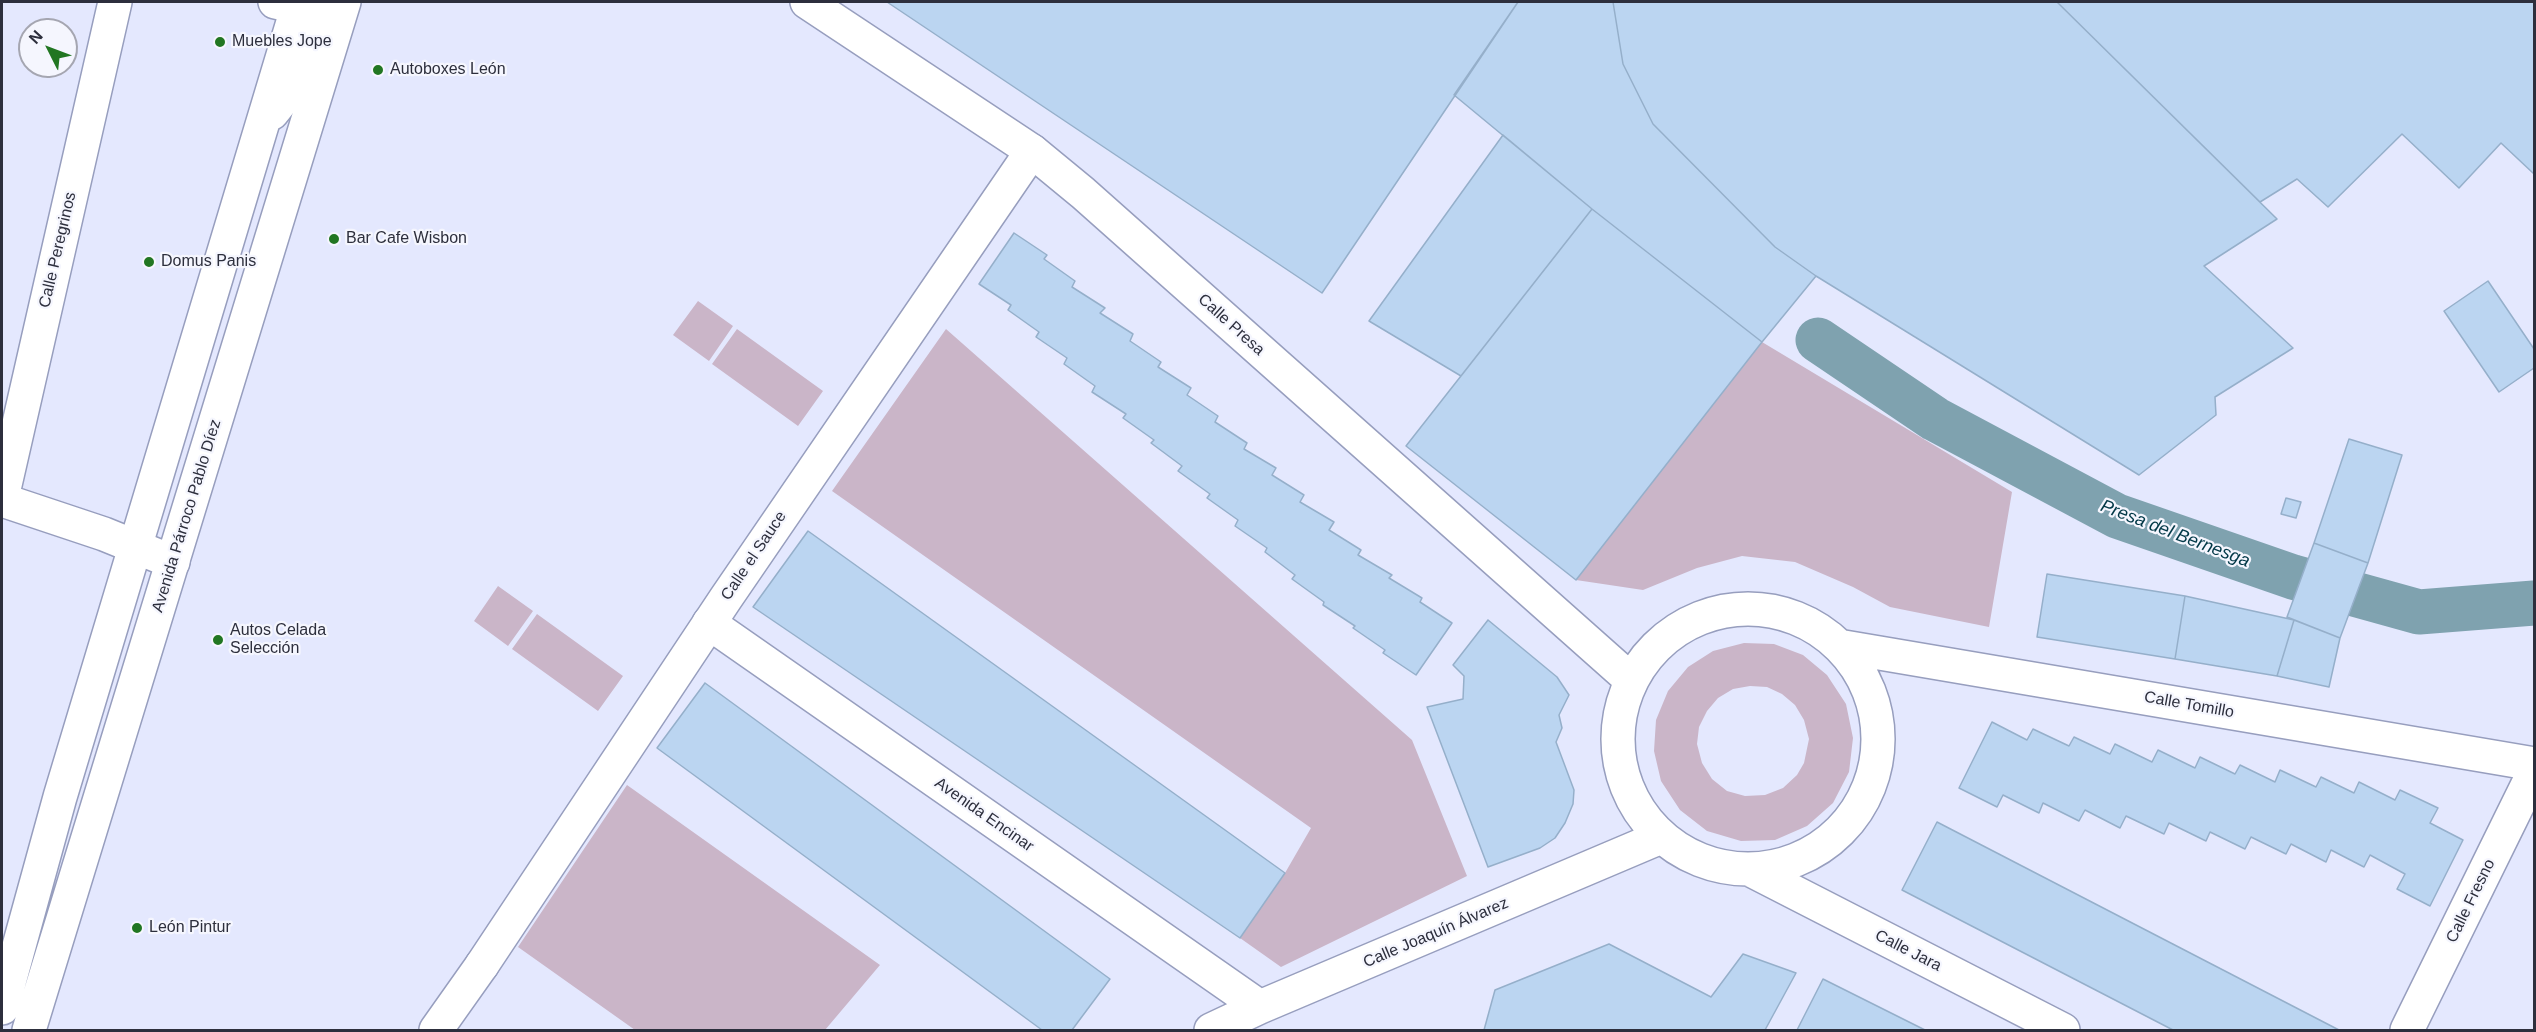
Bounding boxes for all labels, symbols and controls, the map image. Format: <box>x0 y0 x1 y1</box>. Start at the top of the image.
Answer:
north arrow <box>18 18 78 78</box>
text: N <box>26 27 46 47</box>
place label: Muebles Jope <box>232 32 332 52</box>
marker: Muebles Jope <box>213 35 227 49</box>
place label: Autoboxes León <box>390 60 506 80</box>
marker: Autoboxes León <box>371 63 385 77</box>
street label: Calle Peregrinos <box>35 190 81 310</box>
place label: Bar Cafe Wisbon <box>346 229 467 249</box>
marker: Bar Cafe Wisbon <box>327 232 341 246</box>
place label: Domus Panis <box>161 252 256 272</box>
marker: Domus Panis <box>142 255 156 269</box>
street label: Calle Presa <box>1194 290 1268 360</box>
street label: Avenida Párroco Pablo Díez <box>148 417 226 615</box>
water label: Presa del Bernesga <box>2097 496 2253 572</box>
street label: Calle el Sauce <box>717 508 791 604</box>
place label: Autos Celada Selección <box>230 621 326 659</box>
marker: Autos Celada Selección <box>211 633 225 647</box>
street label: Calle Tomillo <box>2143 688 2235 722</box>
street label: Avenida Encinar <box>931 774 1037 856</box>
street label: Calle Fresno <box>2442 856 2500 946</box>
street label: Calle Joaquín Álvarez <box>1361 894 1511 972</box>
place label: León Pintur <box>149 918 231 938</box>
marker: León Pintur <box>130 921 144 935</box>
street label: Calle Jara <box>1872 926 1944 976</box>

